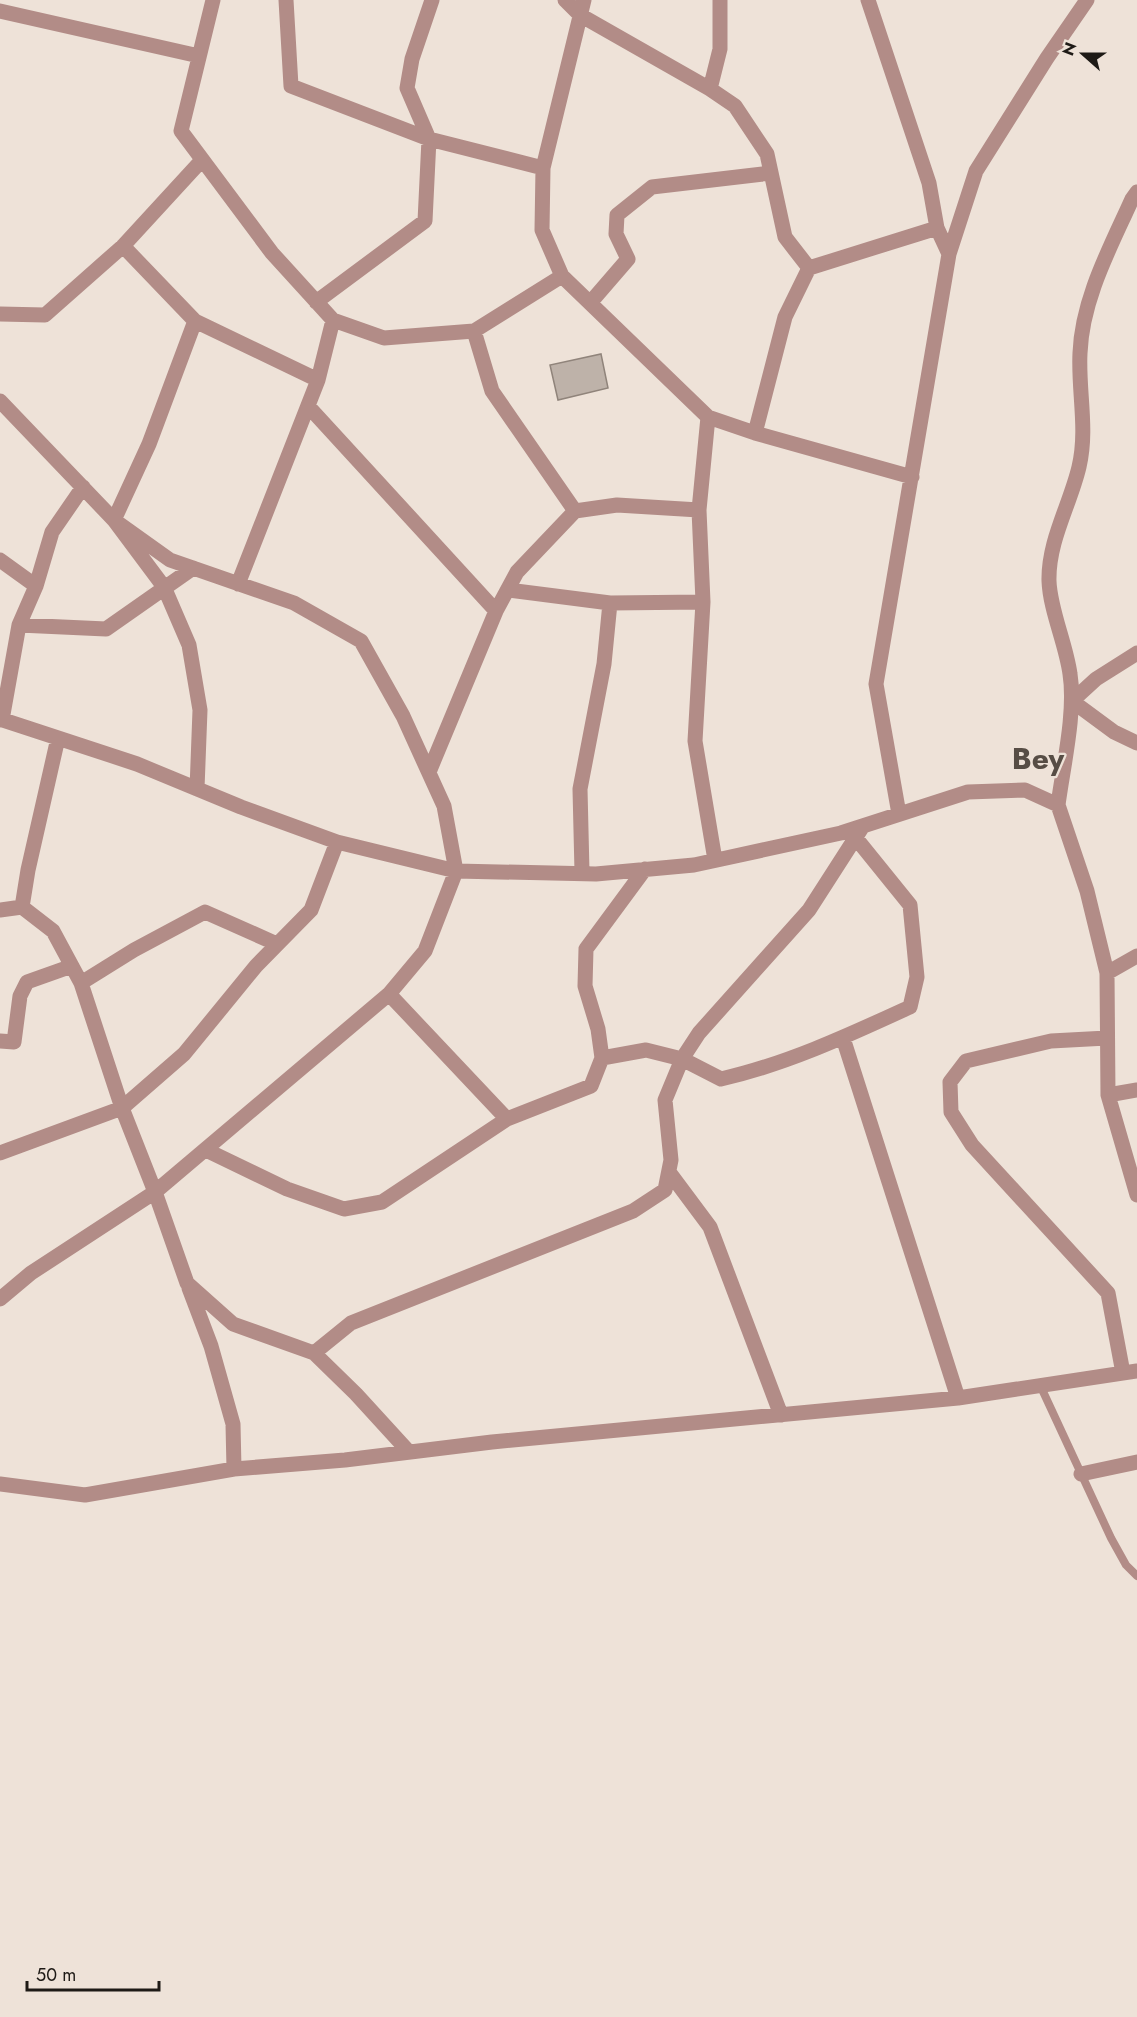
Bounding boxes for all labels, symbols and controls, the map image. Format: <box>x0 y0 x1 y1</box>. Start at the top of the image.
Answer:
north arrow <box>1053 24 1113 84</box>
text: N <box>1056 39 1082 59</box>
district label: Bey <box>1012 737 1065 780</box>
scale bar <box>27 1954 159 1992</box>
text: 50 m <box>36 1962 76 1988</box>

